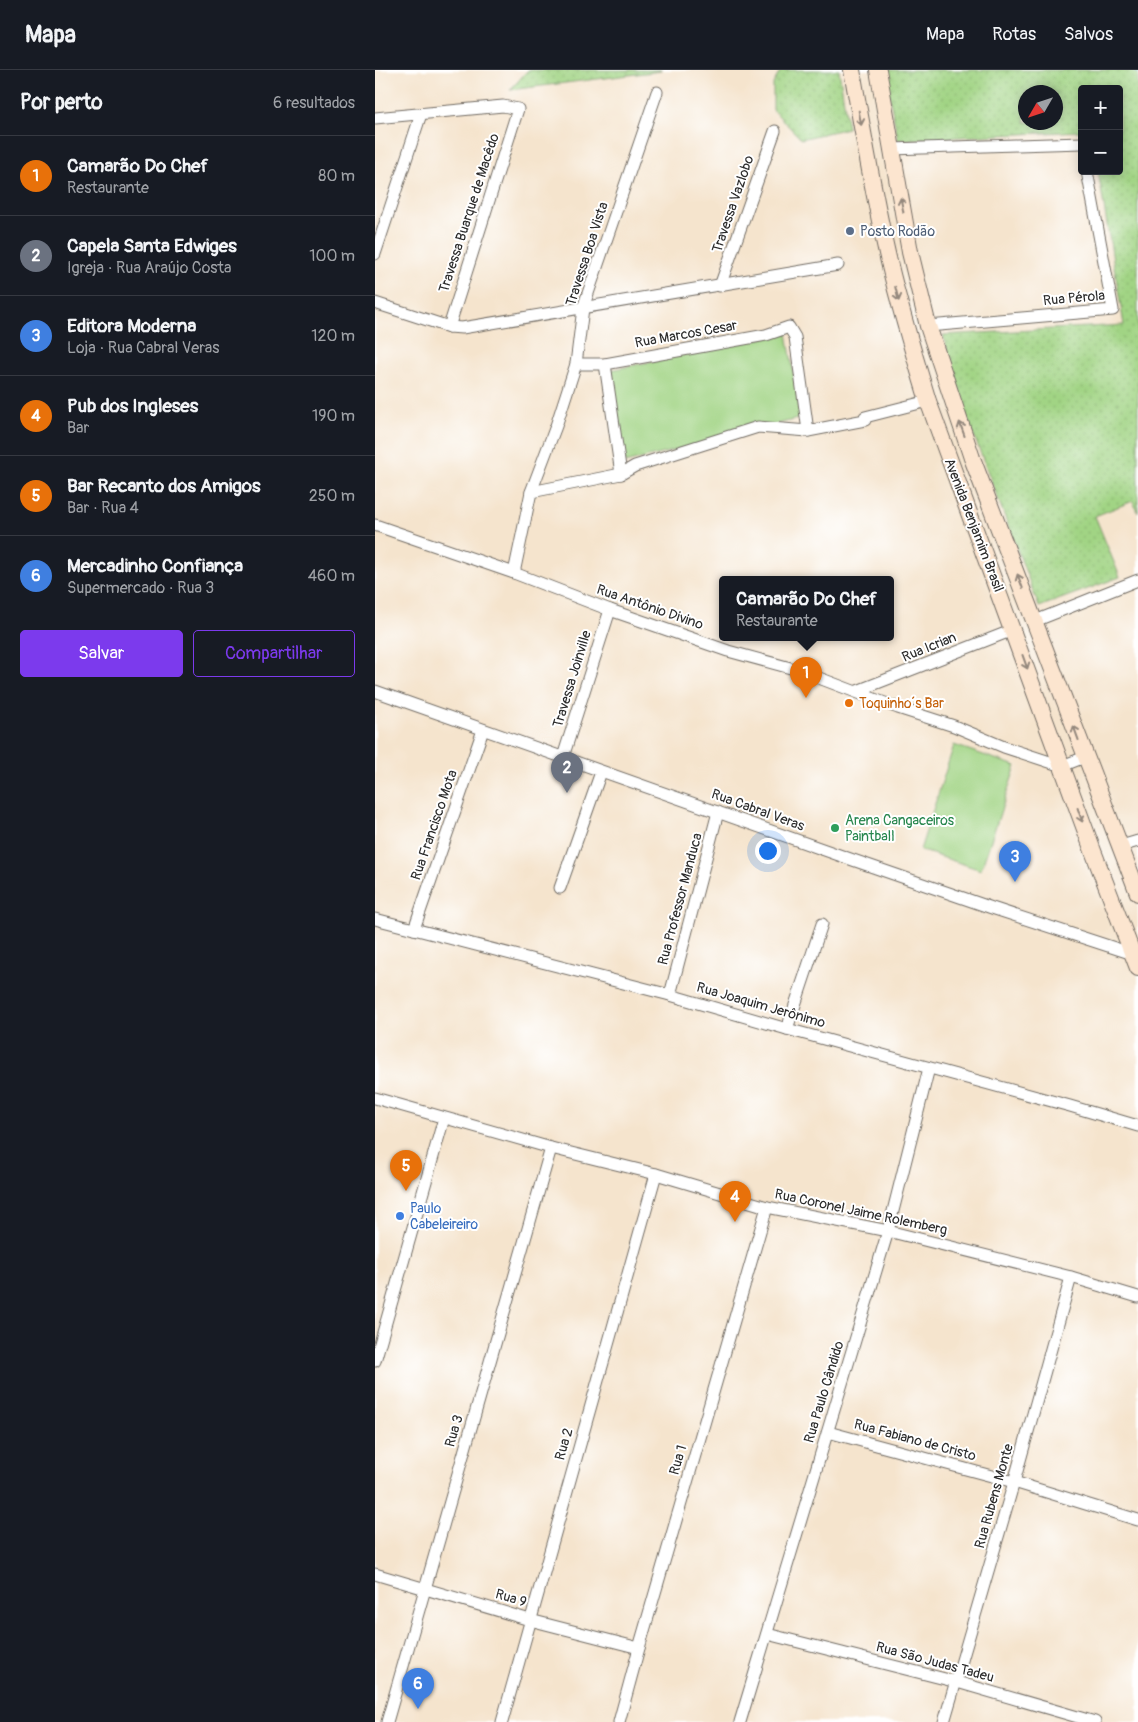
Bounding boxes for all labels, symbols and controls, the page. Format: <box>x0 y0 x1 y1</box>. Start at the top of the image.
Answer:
text: Mapa <box>25 20 76 49</box>
text: Mapa <box>926 23 964 46</box>
text: Rotas <box>992 23 1036 46</box>
text: Salvos <box>1064 23 1113 46</box>
north arrow <box>1018 85 1063 130</box>
map controls <box>1078 85 1123 175</box>
button: + <box>1078 85 1123 130</box>
text: Por perto <box>20 89 102 116</box>
text: 6 resultados <box>273 93 355 113</box>
one-way arrow <box>856 110 866 126</box>
button: − <box>1078 130 1123 175</box>
street label: Travessa Buarque de Macêdo <box>435 131 503 295</box>
street label: Travessa Vazlobo <box>708 153 758 255</box>
text: Camarão Do Chef <box>67 154 208 178</box>
text: 1 <box>33 166 39 186</box>
text: 80 m <box>318 166 355 186</box>
text: Restaurante <box>67 178 149 198</box>
one-way arrow <box>897 197 907 213</box>
street label: Travessa Boa Vista <box>562 200 612 308</box>
place label: Posto Rodão <box>860 223 935 240</box>
marker: Posto Rodão <box>844 225 856 237</box>
text: Capela Santa Edwiges <box>67 234 237 258</box>
text: 2 <box>32 246 40 266</box>
text: 100 m <box>309 246 355 266</box>
text: Igreja · Rua Araújo Costa <box>67 258 231 278</box>
one-way arrow <box>893 286 902 302</box>
street label: Rua Pérola <box>1042 287 1106 309</box>
text: Editora Moderna <box>67 314 196 338</box>
street label: Rua Marcos Cesar <box>634 317 738 351</box>
text: 3 <box>32 326 40 346</box>
text: 120 m <box>311 326 355 346</box>
text: Loja · Rua Cabral Veras <box>67 338 219 358</box>
text: Pub dos Ingleses <box>67 394 198 418</box>
text: 4 <box>31 406 41 426</box>
text: 190 m <box>312 406 355 426</box>
text: Bar <box>67 418 89 438</box>
one-way arrow <box>957 422 966 437</box>
street label: Avenida Benjamim Brasil <box>941 456 1007 594</box>
text: Bar Recanto dos Amigos <box>67 474 261 498</box>
text: 5 <box>32 486 40 506</box>
text: 250 m <box>309 486 355 506</box>
text: Bar · Rua 4 <box>67 498 139 518</box>
text: Mercadinho Confiança <box>67 554 243 578</box>
text: 6 <box>31 566 41 586</box>
text: 460 m <box>308 566 355 586</box>
one-way arrow <box>1015 574 1024 589</box>
popup <box>719 576 894 641</box>
text: Supermercado · Rua 3 <box>67 578 214 598</box>
street label: Rua Antônio Divino <box>594 581 706 633</box>
text: Camarão Do Chef <box>736 587 877 611</box>
text: Restaurante <box>736 611 818 631</box>
street label: Travessa Joinville <box>549 628 595 730</box>
street label: Rua Icrian <box>899 628 959 666</box>
button: Salvar <box>20 630 183 677</box>
button: Compartilhar <box>193 630 355 677</box>
one-way arrow <box>1021 654 1030 670</box>
pin: 1 <box>790 657 822 698</box>
place label: Toquinho´s Bar <box>859 695 944 712</box>
marker: Toquinho´s Bar <box>843 697 855 709</box>
one-way arrow <box>1071 726 1080 742</box>
pin: 2 <box>551 752 583 793</box>
street label: Rua Francisco Mota <box>407 768 461 882</box>
street label: Rua Cabral Veras <box>709 785 807 835</box>
one-way arrow <box>1076 807 1085 823</box>
place label: Arena Cangaceiros Paintball <box>845 812 955 845</box>
marker: Arena Cangaceiros Paintball <box>829 822 841 834</box>
street label: Rua Professor Manduca <box>654 831 706 967</box>
your location <box>755 838 781 864</box>
pin: 3 <box>999 841 1031 882</box>
street label: Rua Joaquim Jerônimo <box>695 979 828 1032</box>
pin: 5 <box>390 1150 422 1191</box>
pin: 4 <box>719 1181 751 1222</box>
street label: Rua Coronel Jaime Rolemberg <box>773 1185 949 1239</box>
place label: Paulo Cabeleireiro <box>410 1200 478 1233</box>
marker: Paulo Cabeleireiro <box>394 1210 406 1222</box>
street label: Rua Paulo Cândido <box>800 1339 848 1445</box>
street label: Rua 3 <box>441 1413 467 1449</box>
street label: Rua Fabiano de Cristo <box>852 1416 978 1465</box>
street label: Rua 2 <box>551 1426 577 1462</box>
street label: Rua Rubens Monte <box>971 1442 1017 1550</box>
street label: Rua 1 <box>665 1443 691 1477</box>
street label: Rua 9 <box>493 1585 529 1611</box>
street label: Rua São Judas Tadeu <box>874 1638 996 1686</box>
pin: 6 <box>402 1668 434 1709</box>

